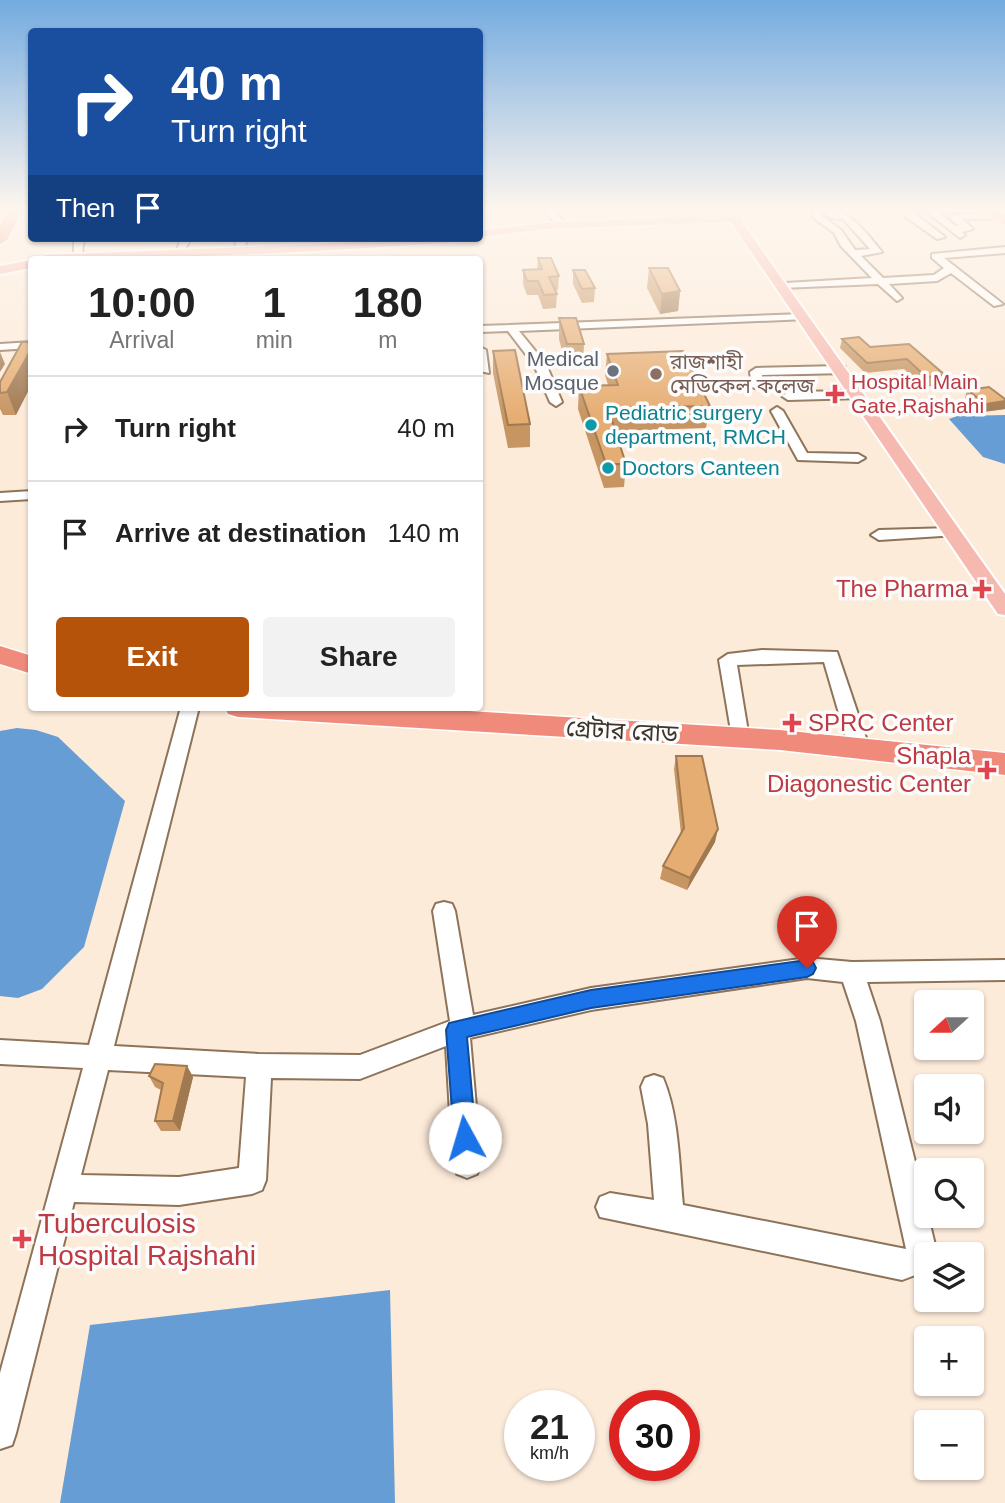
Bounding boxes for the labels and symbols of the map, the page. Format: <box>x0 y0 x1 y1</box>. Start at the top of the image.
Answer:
place label: Medical Mosque <box>524 347 599 394</box>
place label: রাজশাহী মেডিকেল কলেজ <box>669 350 816 397</box>
marker: Medical Mosque <box>605 363 621 379</box>
marker: রাজশাহী মেডিকেল কলেজ <box>648 366 664 382</box>
place label: Hospital Main Gate,Rajshahi <box>851 370 984 417</box>
marker: Hospital Main Gate,Rajshahi <box>825 384 845 404</box>
place label: Pediatric surgery department, RMCH <box>605 401 786 448</box>
marker: Pediatric surgery department, RMCH <box>583 417 599 433</box>
place label: Doctors Canteen <box>622 456 780 479</box>
marker: Doctors Canteen <box>600 460 616 476</box>
place label: The Pharma <box>836 575 969 602</box>
marker: The Pharma <box>974 581 990 597</box>
place label: SPRC Center <box>808 709 953 736</box>
marker: SPRC Center <box>782 713 802 733</box>
street label: গ্রেটার রোড <box>565 714 680 747</box>
place label: Shapla Diagonestic Center <box>767 742 972 797</box>
marker: Shapla Diagonestic Center <box>977 760 997 780</box>
pin <box>777 896 837 968</box>
north arrow <box>914 990 984 1060</box>
position arrow <box>428 1101 502 1175</box>
place label: Tuberculosis Hospital Rajshahi <box>38 1208 256 1271</box>
marker: Tuberculosis Hospital Rajshahi <box>12 1229 32 1249</box>
speed limit sign: 30 <box>609 1390 700 1481</box>

